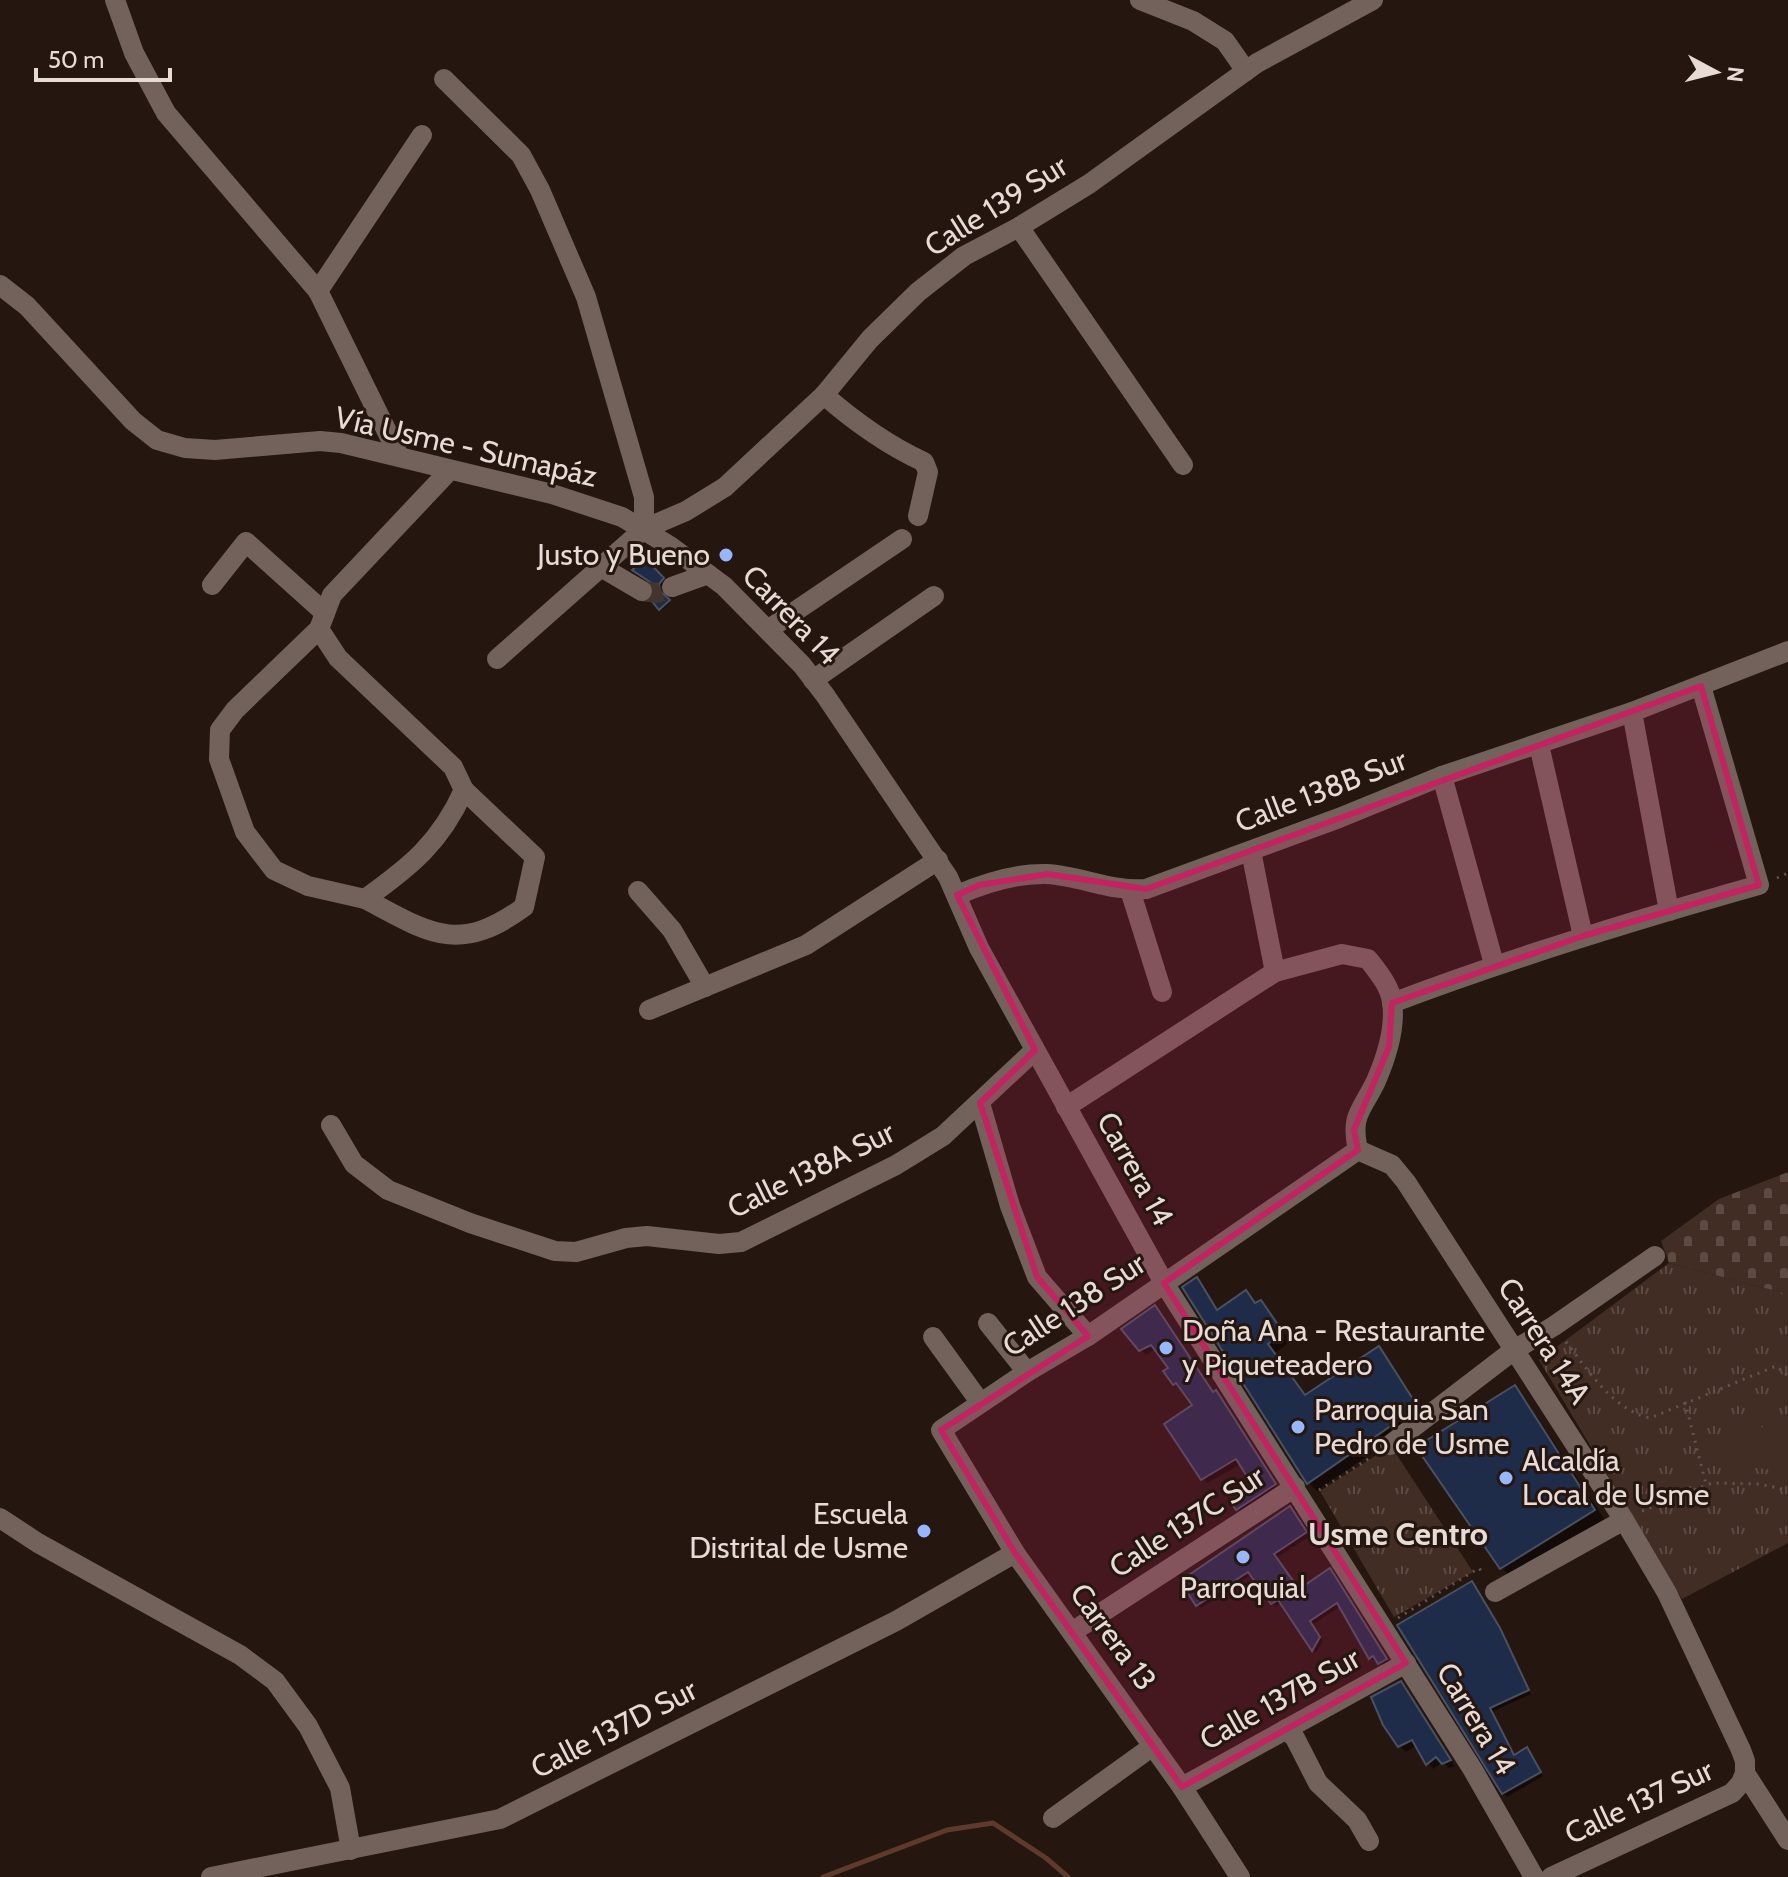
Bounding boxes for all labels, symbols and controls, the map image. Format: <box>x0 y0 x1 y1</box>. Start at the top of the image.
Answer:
scale bar <box>36 32 170 82</box>
north arrow <box>1676 32 1756 112</box>
text: 50 m <box>48 45 104 74</box>
text: N <box>1721 65 1750 84</box>
street label: Calle 139 Sur <box>918 147 1074 264</box>
street label: Vía Usme - Sumapáz <box>331 398 601 495</box>
place label: Justo y Bueno <box>536 536 710 573</box>
marker: Justo y Bueno <box>717 546 735 564</box>
street label: Carrera 14 <box>735 557 848 672</box>
street label: Calle 138B Sur <box>1230 741 1412 840</box>
street label: Carrera 14 <box>1089 1105 1182 1232</box>
street label: Calle 138A Sur <box>721 1113 901 1226</box>
street label: Calle 138 Sur <box>996 1245 1152 1364</box>
street label: Carrera 14A <box>1490 1271 1599 1411</box>
place label: Doña Ana - Restaurante y Piqueteadero <box>1182 1312 1485 1383</box>
marker: Doña Ana - Restaurante y Piqueteadero <box>1157 1339 1175 1357</box>
place label: Parroquia San Pedro de Usme <box>1314 1391 1509 1462</box>
marker: Parroquia San Pedro de Usme <box>1289 1418 1307 1436</box>
place label: Alcaldía Local de Usme <box>1522 1442 1709 1513</box>
street label: Calle 137C Sur <box>1102 1457 1272 1585</box>
marker: Alcaldía Local de Usme <box>1497 1469 1515 1487</box>
place label: Escuela Distrital de Usme <box>689 1495 909 1566</box>
district label: Usme Centro <box>1308 1514 1488 1553</box>
marker: Escuela Distrital de Usme <box>915 1522 933 1540</box>
marker: Parroquial <box>1234 1548 1252 1566</box>
place label: Parroquial <box>1180 1569 1306 1606</box>
street label: Carrera 13 <box>1062 1576 1165 1697</box>
street label: Calle 137B Sur <box>1193 1639 1367 1758</box>
street label: Carrera 14 <box>1429 1656 1524 1782</box>
street label: Calle 137D Sur <box>525 1671 703 1786</box>
street label: Calle 137 Sur <box>1559 1751 1719 1852</box>

